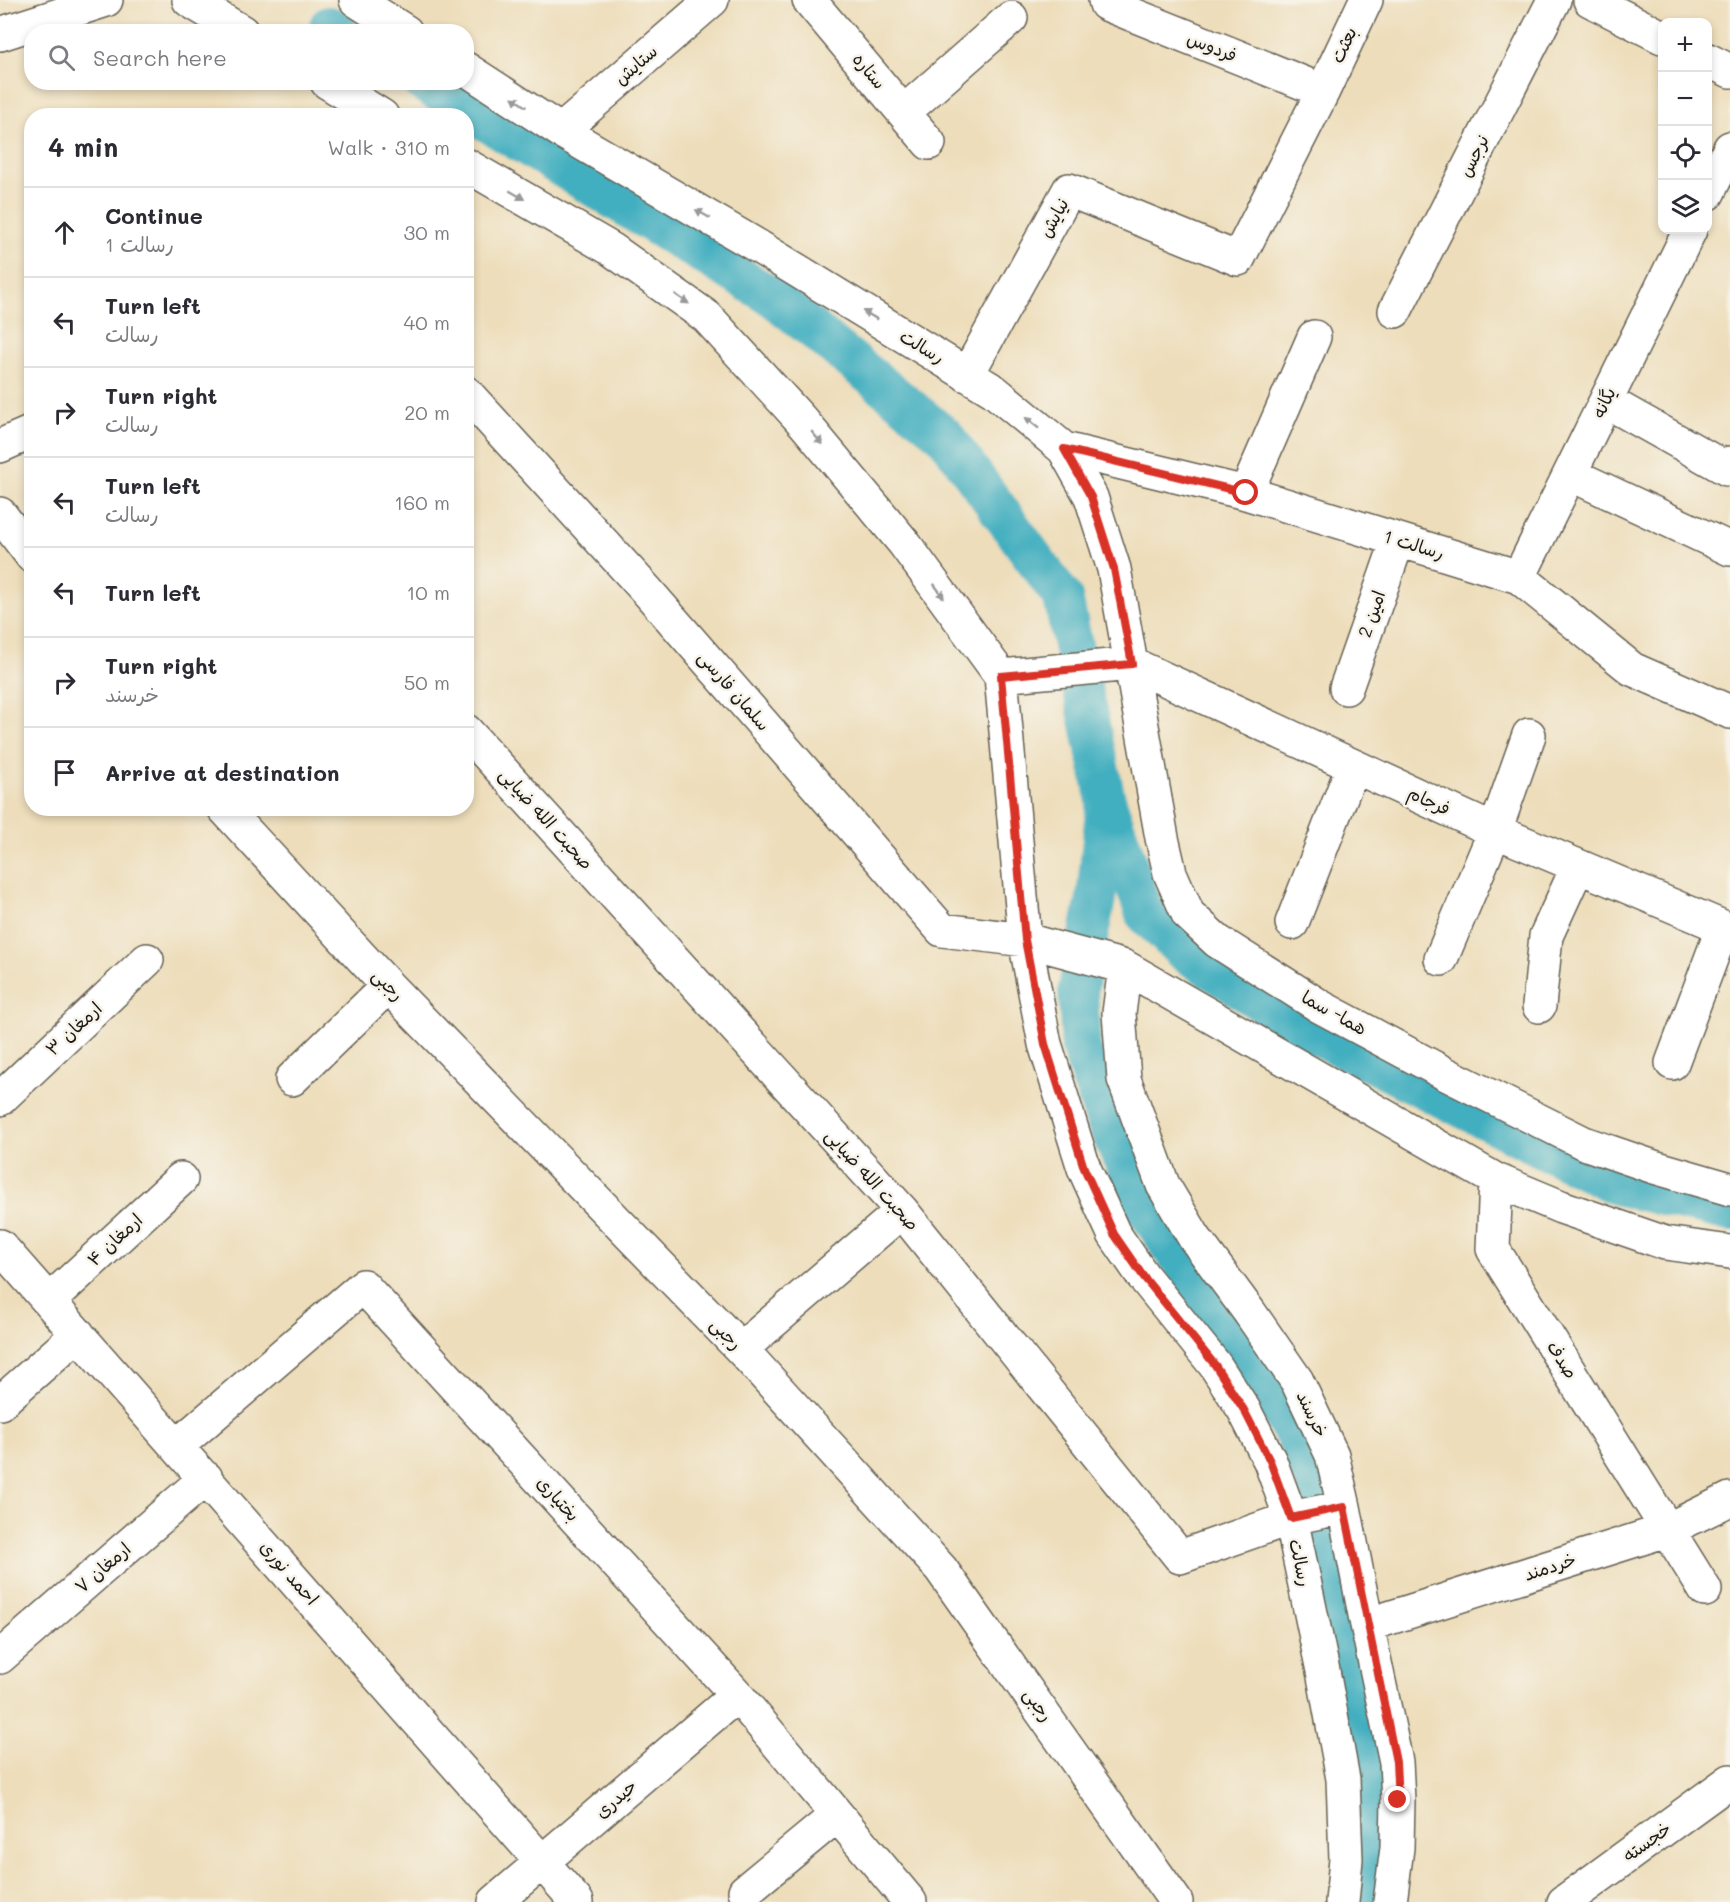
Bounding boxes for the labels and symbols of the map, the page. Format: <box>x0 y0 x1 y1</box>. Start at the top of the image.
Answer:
street label: بعثت <box>1324 23 1362 67</box>
street label: فردوس <box>1184 25 1241 67</box>
street label: ستایش <box>609 39 662 90</box>
street label: ستاره <box>848 47 892 94</box>
one-way arrow <box>511 96 527 108</box>
street label: نرجس <box>1452 130 1494 181</box>
one-way arrow <box>509 189 525 200</box>
street label: نیایش <box>1033 194 1074 241</box>
one-way arrow <box>695 209 711 220</box>
one-way arrow <box>673 293 689 305</box>
one-way arrow <box>862 310 878 321</box>
street label: رسالت <box>896 323 949 369</box>
street label: یگانه <box>1585 383 1621 422</box>
one-way arrow <box>1025 417 1040 430</box>
one-way arrow <box>810 431 823 446</box>
route start <box>1232 479 1258 505</box>
street label: رسالت 1 <box>1381 523 1448 565</box>
one-way arrow <box>932 583 944 598</box>
street label: امین 2 <box>1352 587 1390 640</box>
street label: سلمان فارسی <box>693 645 776 736</box>
street label: صحبت الله ضیایی <box>495 762 599 874</box>
street label: فرجام <box>1403 780 1454 823</box>
street label: رجبی <box>368 963 410 1006</box>
street label: هما- سما <box>1297 984 1372 1040</box>
street label: ارمغان ۳ <box>40 996 107 1060</box>
street label: صحبت الله ضیایی <box>821 1123 925 1235</box>
street label: ارمغان ۴ <box>82 1208 147 1271</box>
street label: رجبی <box>706 1312 748 1355</box>
street label: صدف <box>1542 1336 1584 1383</box>
street label: خرسند <box>1291 1386 1334 1441</box>
street label: بختیاری <box>532 1471 585 1526</box>
street label: احمد نوری <box>255 1535 324 1610</box>
street label: ارمغان ۷ <box>69 1536 135 1598</box>
street label: رسالت <box>1284 1537 1318 1589</box>
street label: خردمند <box>1521 1546 1579 1586</box>
street label: رجبی <box>1019 1683 1059 1726</box>
street label: حیدری <box>589 1773 641 1823</box>
route end <box>1384 1786 1410 1812</box>
street label: خجسته <box>1618 1816 1675 1867</box>

